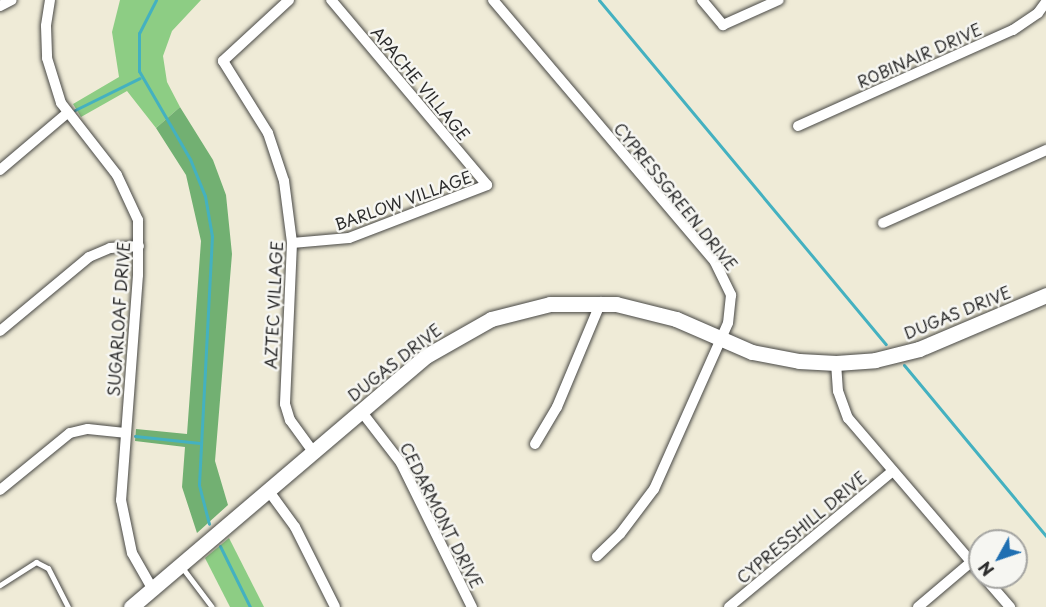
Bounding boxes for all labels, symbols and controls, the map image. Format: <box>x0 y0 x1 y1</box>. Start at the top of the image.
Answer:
street label: ROBINAIR DRIVE <box>854 19 984 91</box>
street label: APACHE VILLAGE <box>368 22 474 144</box>
street label: CYPRESSGREEN DRIVE <box>611 118 741 274</box>
street label: BARLOW VILLAGE <box>331 166 475 234</box>
street label: AZTEC VILLAGE <box>260 240 286 370</box>
street label: SUGARLOAF DRIVE <box>103 242 133 396</box>
street label: DUGAS DRIVE <box>900 282 1014 342</box>
street label: DUGAS DRIVE <box>343 319 445 405</box>
street label: CEDARMONT DRIVE <box>397 438 487 592</box>
street label: CYPRESSHILL DRIVE <box>732 467 870 587</box>
north arrow <box>968 529 1028 589</box>
text: N <box>972 557 999 582</box>

